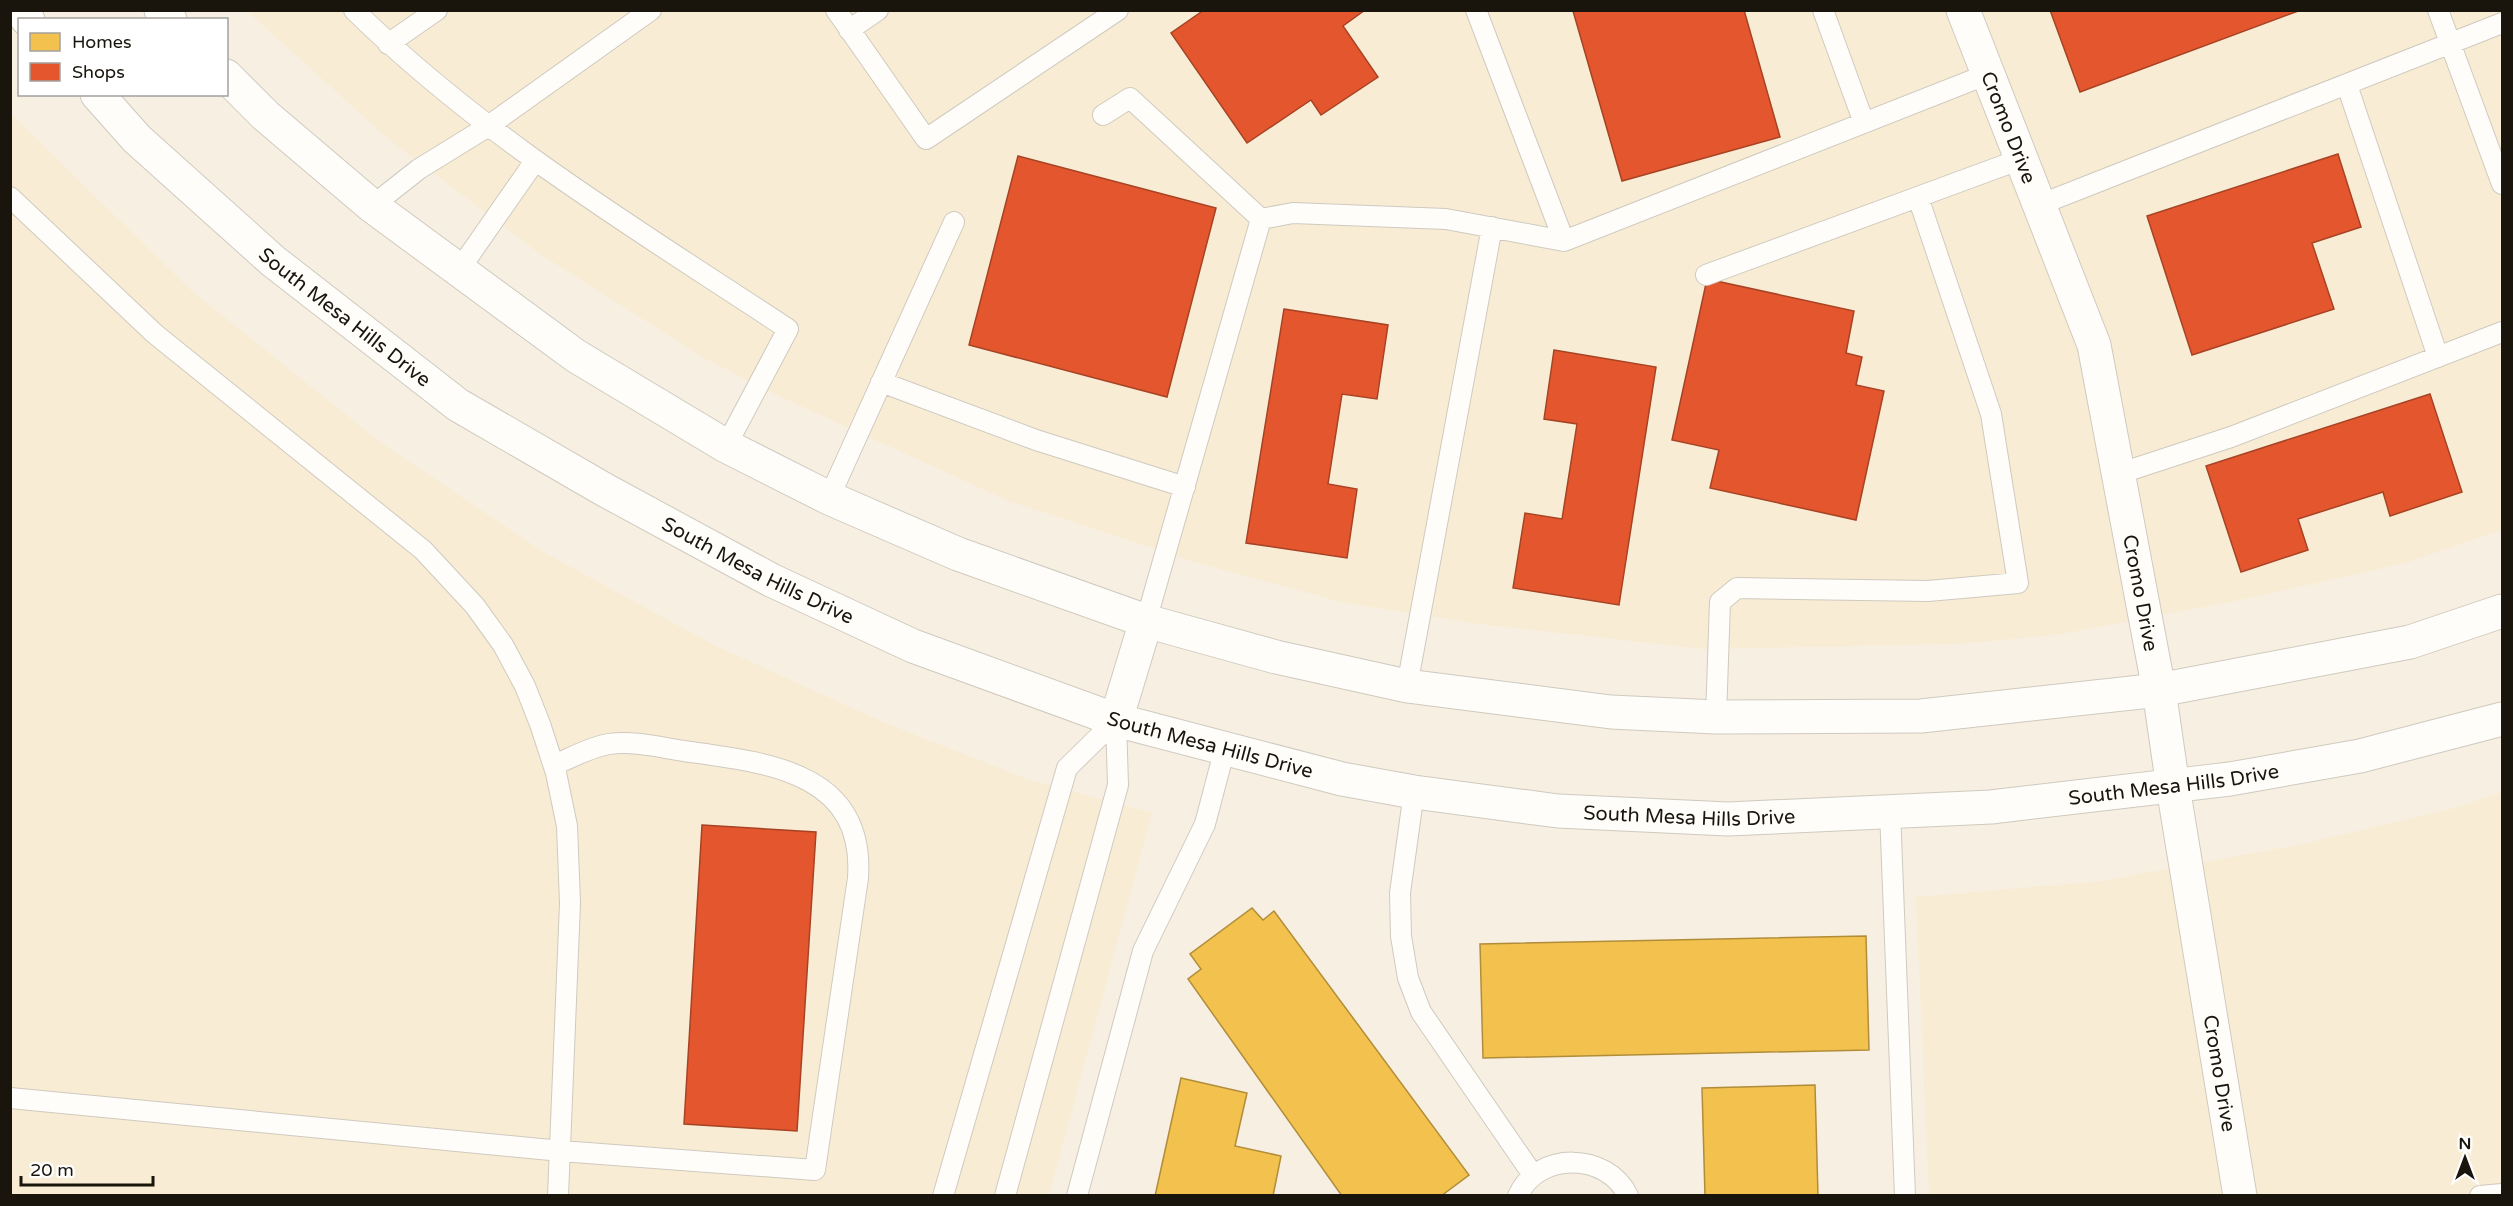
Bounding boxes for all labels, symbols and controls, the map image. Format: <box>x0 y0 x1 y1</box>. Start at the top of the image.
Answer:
legend <box>18 18 228 96</box>
text: Homes <box>72 31 132 53</box>
text: Shops <box>72 61 125 83</box>
street label: Cromo Drive <box>1975 68 2041 187</box>
street label: South Mesa Hills Drive <box>253 243 435 392</box>
street label: South Mesa Hills Drive <box>658 512 857 630</box>
street label: Cromo Drive <box>2117 533 2162 653</box>
street label: South Mesa Hills Drive <box>1103 707 1316 784</box>
street label: South Mesa Hills Drive <box>2067 760 2281 811</box>
street label: South Mesa Hills Drive <box>1583 801 1796 832</box>
street label: Cromo Drive <box>2197 1013 2240 1134</box>
north arrow <box>2435 1128 2495 1188</box>
text: N <box>2459 1134 2471 1154</box>
scale bar <box>21 1149 153 1187</box>
text: 20 m <box>30 1159 74 1181</box>

